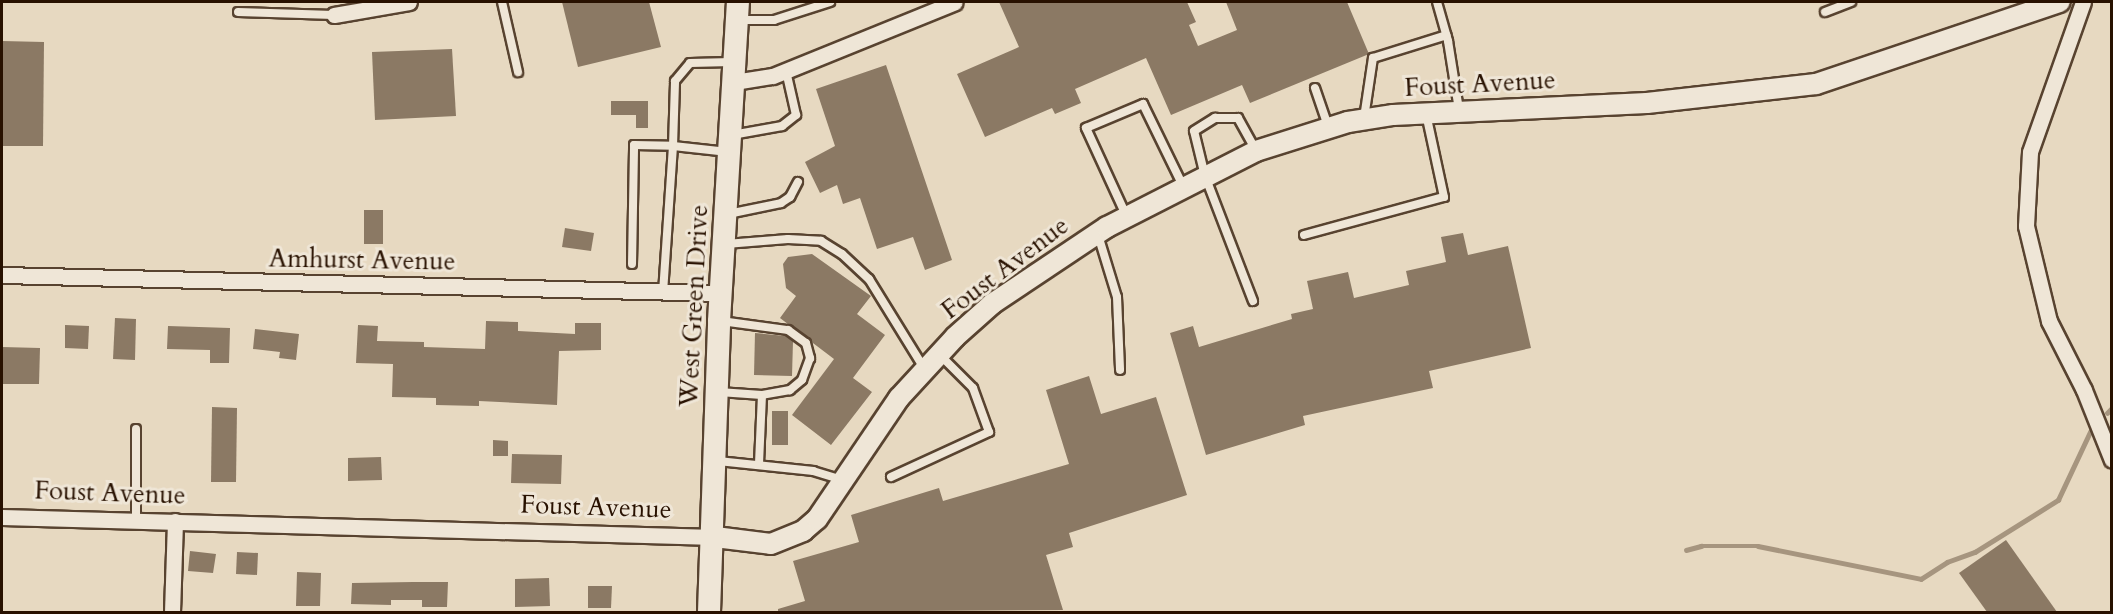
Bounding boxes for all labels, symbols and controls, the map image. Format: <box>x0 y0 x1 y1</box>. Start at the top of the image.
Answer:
street label: Foust Avenue <box>1404 64 1556 104</box>
street label: West Green Drive <box>673 204 715 408</box>
street label: Foust Avenue <box>935 210 1075 326</box>
street label: Amhurst Avenue <box>268 243 456 277</box>
street label: Foust Avenue <box>34 475 186 511</box>
street label: Foust Avenue <box>520 489 672 525</box>

